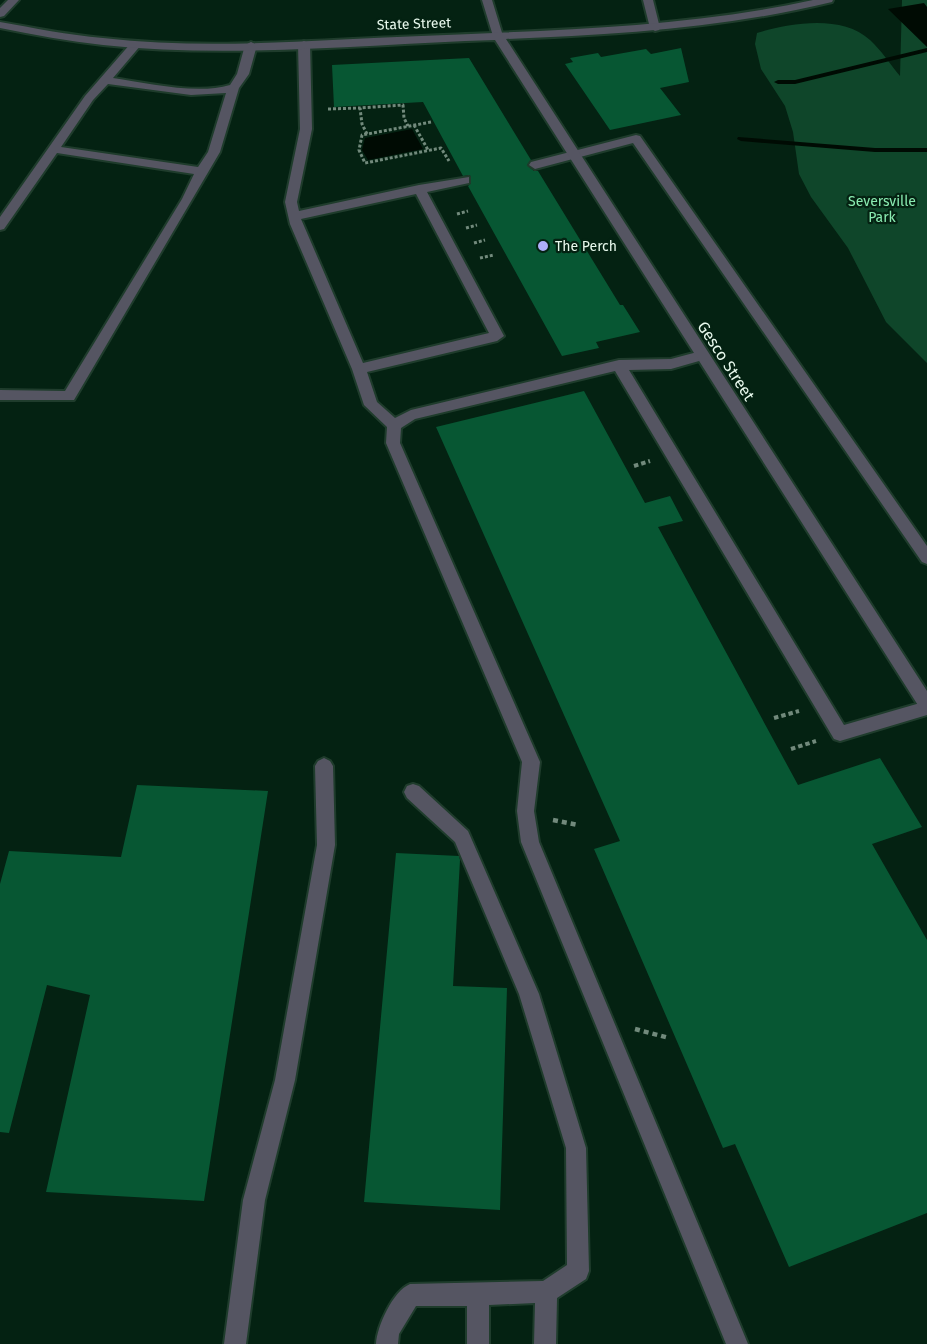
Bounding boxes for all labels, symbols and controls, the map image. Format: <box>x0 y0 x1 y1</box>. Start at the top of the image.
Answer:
street label: State Street <box>377 14 452 34</box>
park label: Seversville Park <box>848 193 916 226</box>
place label: The Perch <box>555 238 617 255</box>
marker: The Perch <box>536 239 550 253</box>
street label: Gesco Street <box>693 318 759 404</box>

